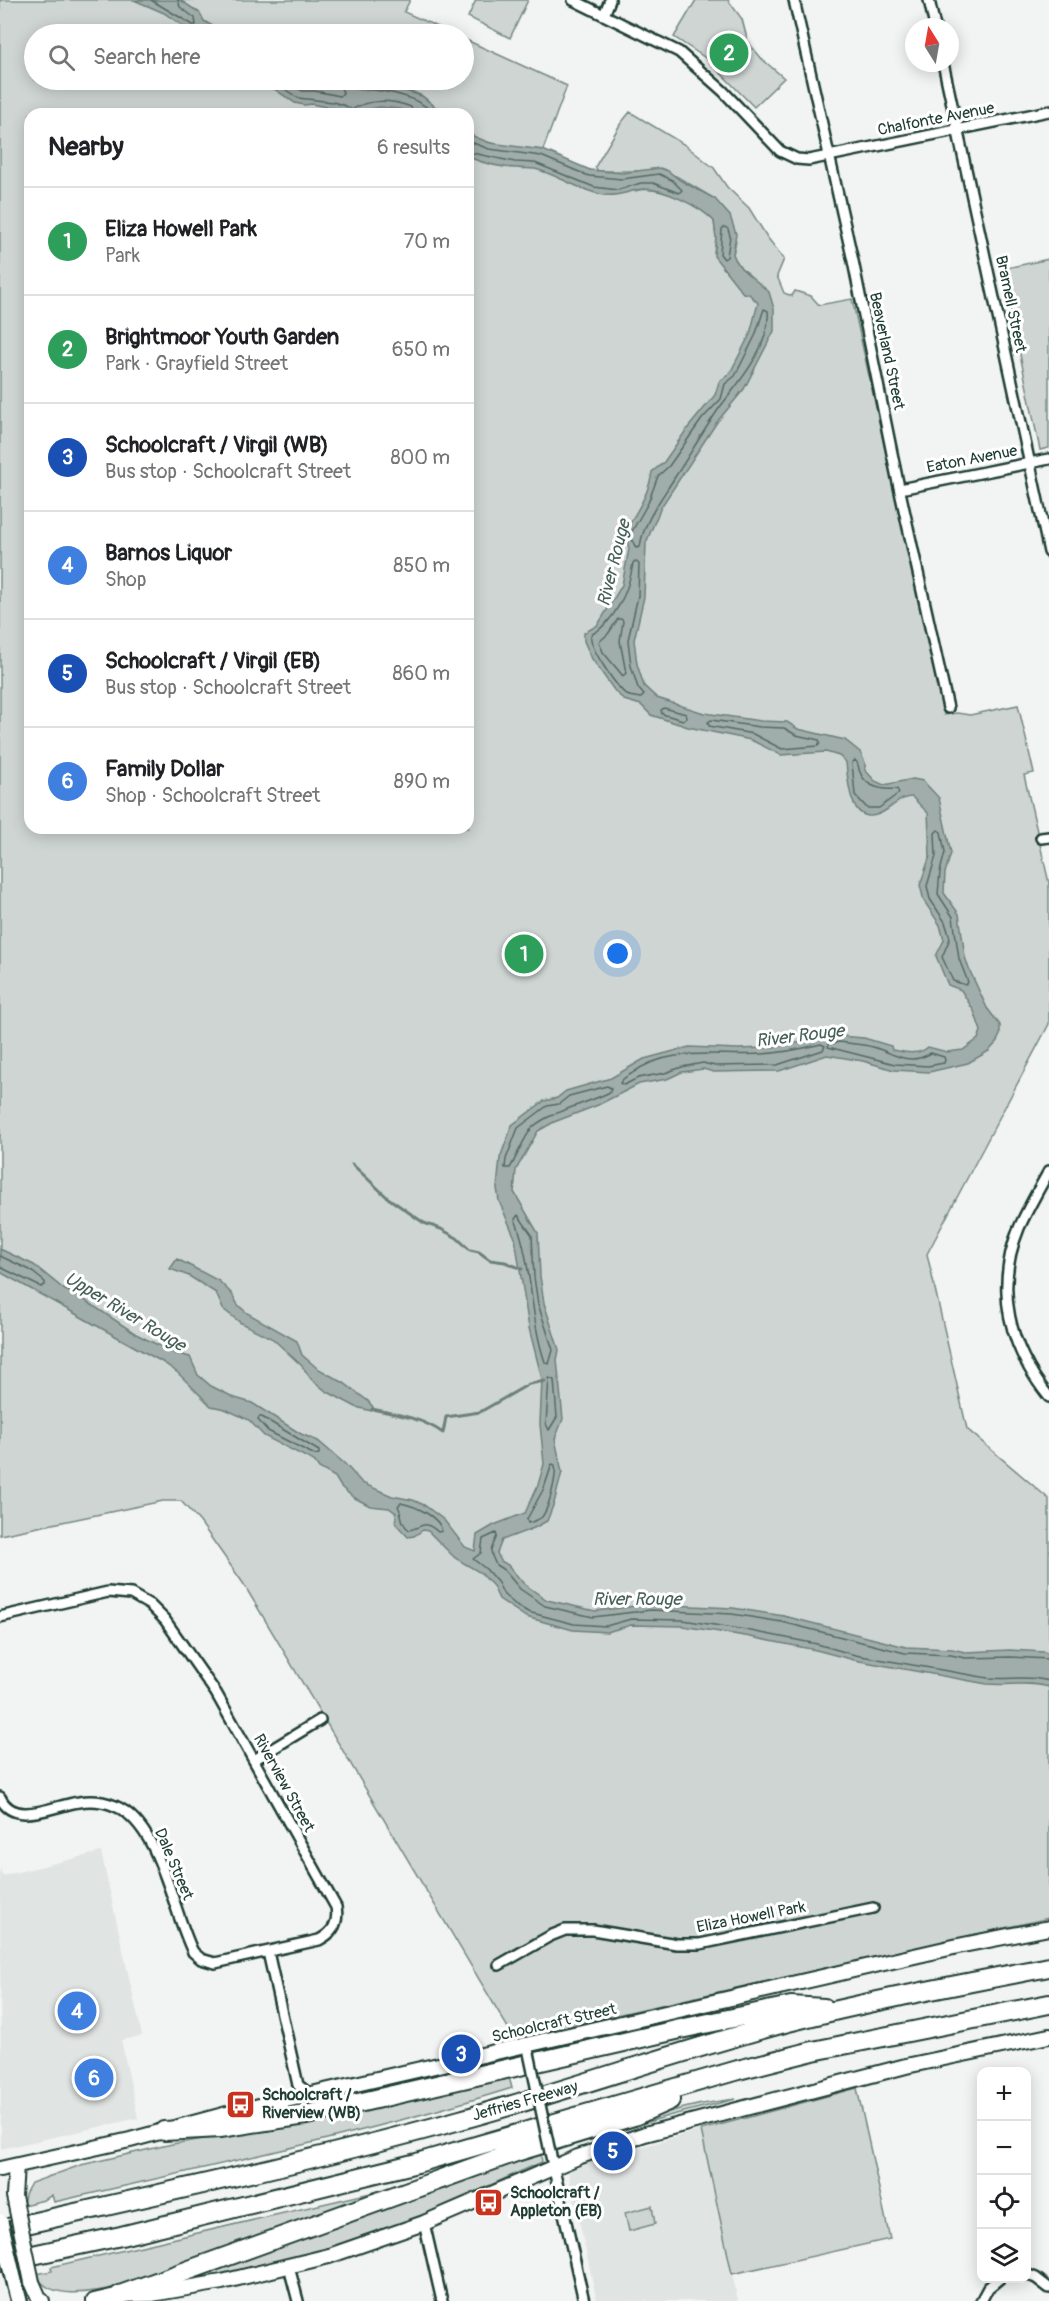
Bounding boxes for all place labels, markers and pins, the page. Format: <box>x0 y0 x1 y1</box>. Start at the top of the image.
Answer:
pin: 2 <box>710 31 748 76</box>
pin: 1 <box>504 932 544 976</box>
pin: 4 <box>58 1988 97 2034</box>
pin: 3 <box>442 2032 480 2076</box>
pin: 6 <box>74 2056 113 2100</box>
place label: Schoolcraft / Riverview (WB) <box>262 2085 361 2123</box>
bus stop icon: Schoolcraft / Riverview (WB) <box>225 2088 257 2120</box>
pin: 5 <box>594 2128 632 2174</box>
place label: Schoolcraft / Appleton (EB) <box>510 2183 603 2221</box>
bus stop icon: Schoolcraft / Appleton (EB) <box>473 2186 505 2218</box>

